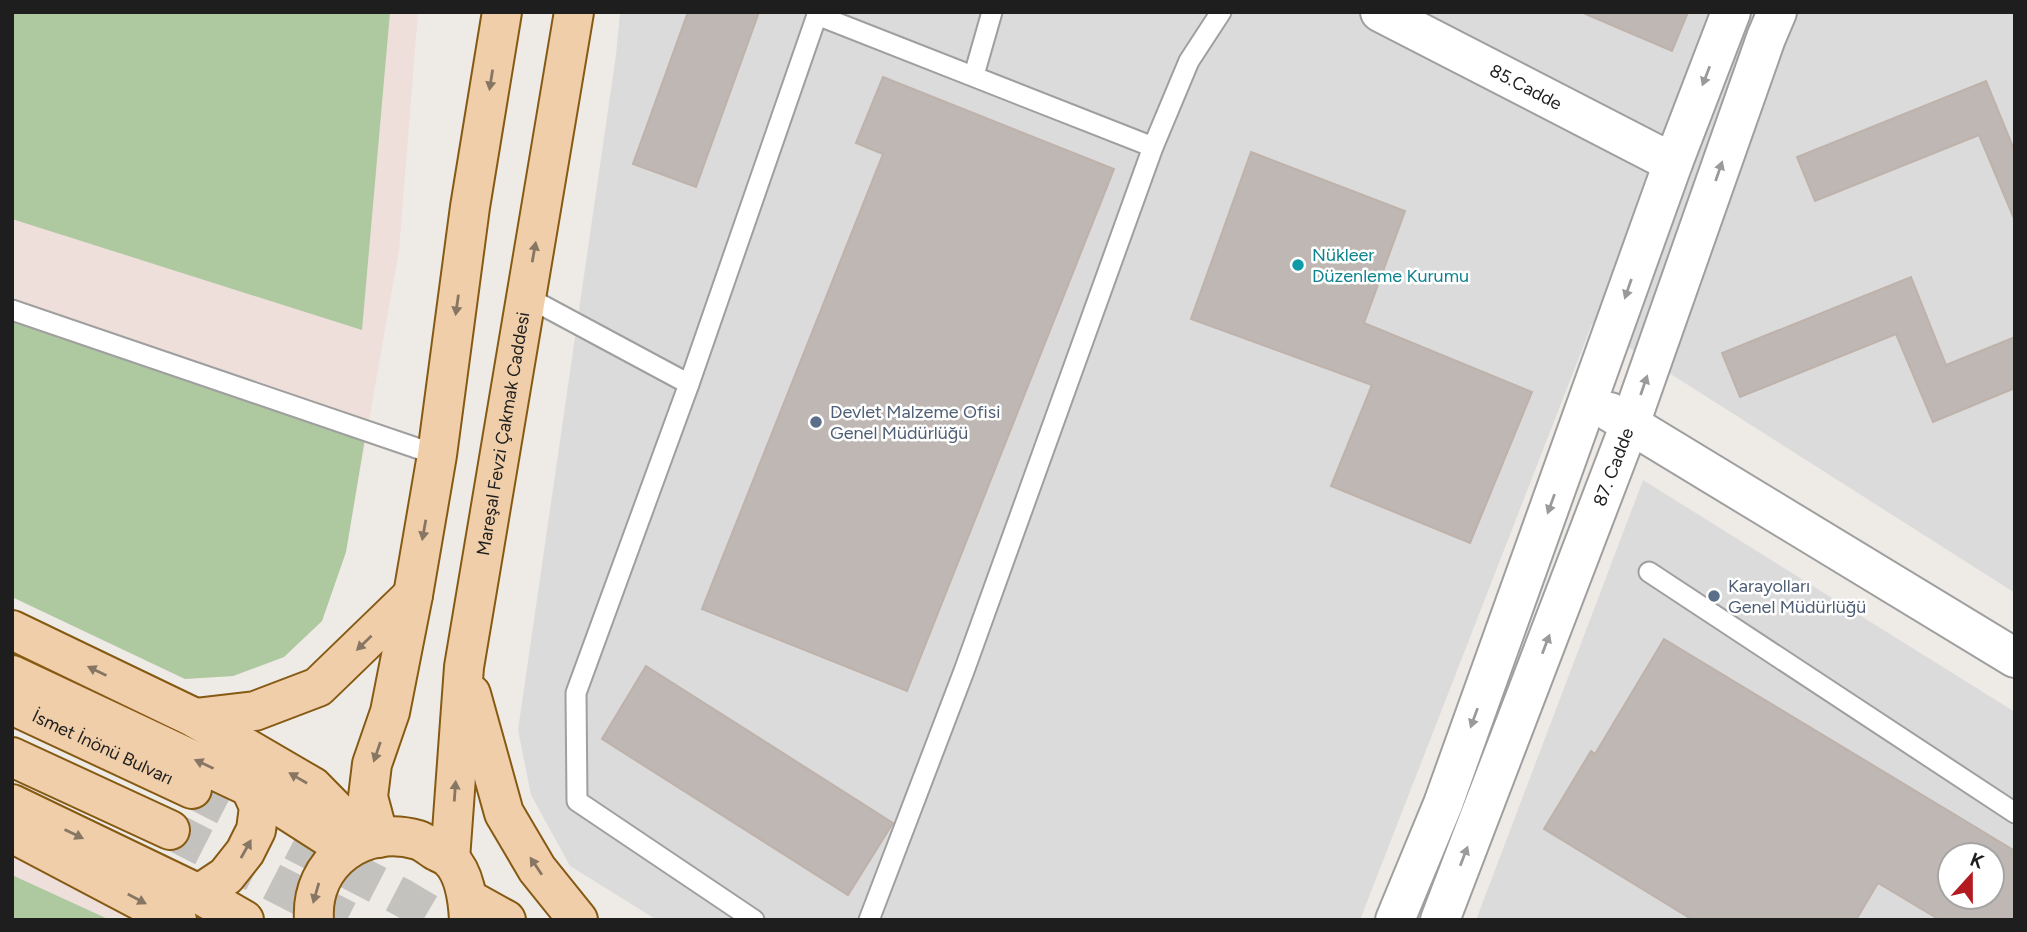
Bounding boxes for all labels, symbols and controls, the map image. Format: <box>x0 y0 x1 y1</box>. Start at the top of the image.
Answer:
street label: 85.Cadde <box>1486 59 1566 115</box>
one-way arrow <box>1701 65 1712 86</box>
one-way arrow <box>485 69 496 91</box>
one-way arrow <box>1714 160 1725 181</box>
one-way arrow <box>529 240 540 262</box>
place label: Nükleer Düzenleme Kurumu <box>1312 244 1469 287</box>
marker: Nükleer Düzenleme Kurumu <box>1290 257 1306 273</box>
one-way arrow <box>1622 279 1633 300</box>
one-way arrow <box>452 294 463 316</box>
street label: Mareşal Fevzi Çakmak Caddesi <box>472 310 534 557</box>
one-way arrow <box>1639 375 1650 396</box>
place label: Devlet Malzeme Ofisi Genel Müdürlüğü <box>830 401 1000 444</box>
marker: Devlet Malzeme Ofisi Genel Müdürlüğü <box>808 414 824 430</box>
street label: 87. Cadde <box>1589 425 1639 509</box>
one-way arrow <box>1545 493 1556 514</box>
one-way arrow <box>418 519 429 541</box>
place label: Karayolları Genel Müdürlüğü <box>1728 575 1866 618</box>
marker: Karayolları Genel Müdürlüğü <box>1706 588 1722 604</box>
one-way arrow <box>1540 633 1551 654</box>
one-way arrow <box>356 634 373 650</box>
one-way arrow <box>87 665 107 676</box>
street label: İsmet İnönü Bulvarı <box>29 705 177 790</box>
one-way arrow <box>1468 707 1479 728</box>
one-way arrow <box>371 741 381 762</box>
one-way arrow <box>194 759 214 770</box>
one-way arrow <box>288 771 307 784</box>
one-way arrow <box>450 780 461 802</box>
one-way arrow <box>64 828 84 839</box>
one-way arrow <box>240 839 252 858</box>
north arrow <box>1936 841 2006 911</box>
one-way arrow <box>1459 845 1470 866</box>
text: K <box>1967 848 1987 874</box>
one-way arrow <box>529 857 543 875</box>
one-way arrow <box>311 883 321 904</box>
one-way arrow <box>128 893 147 905</box>

